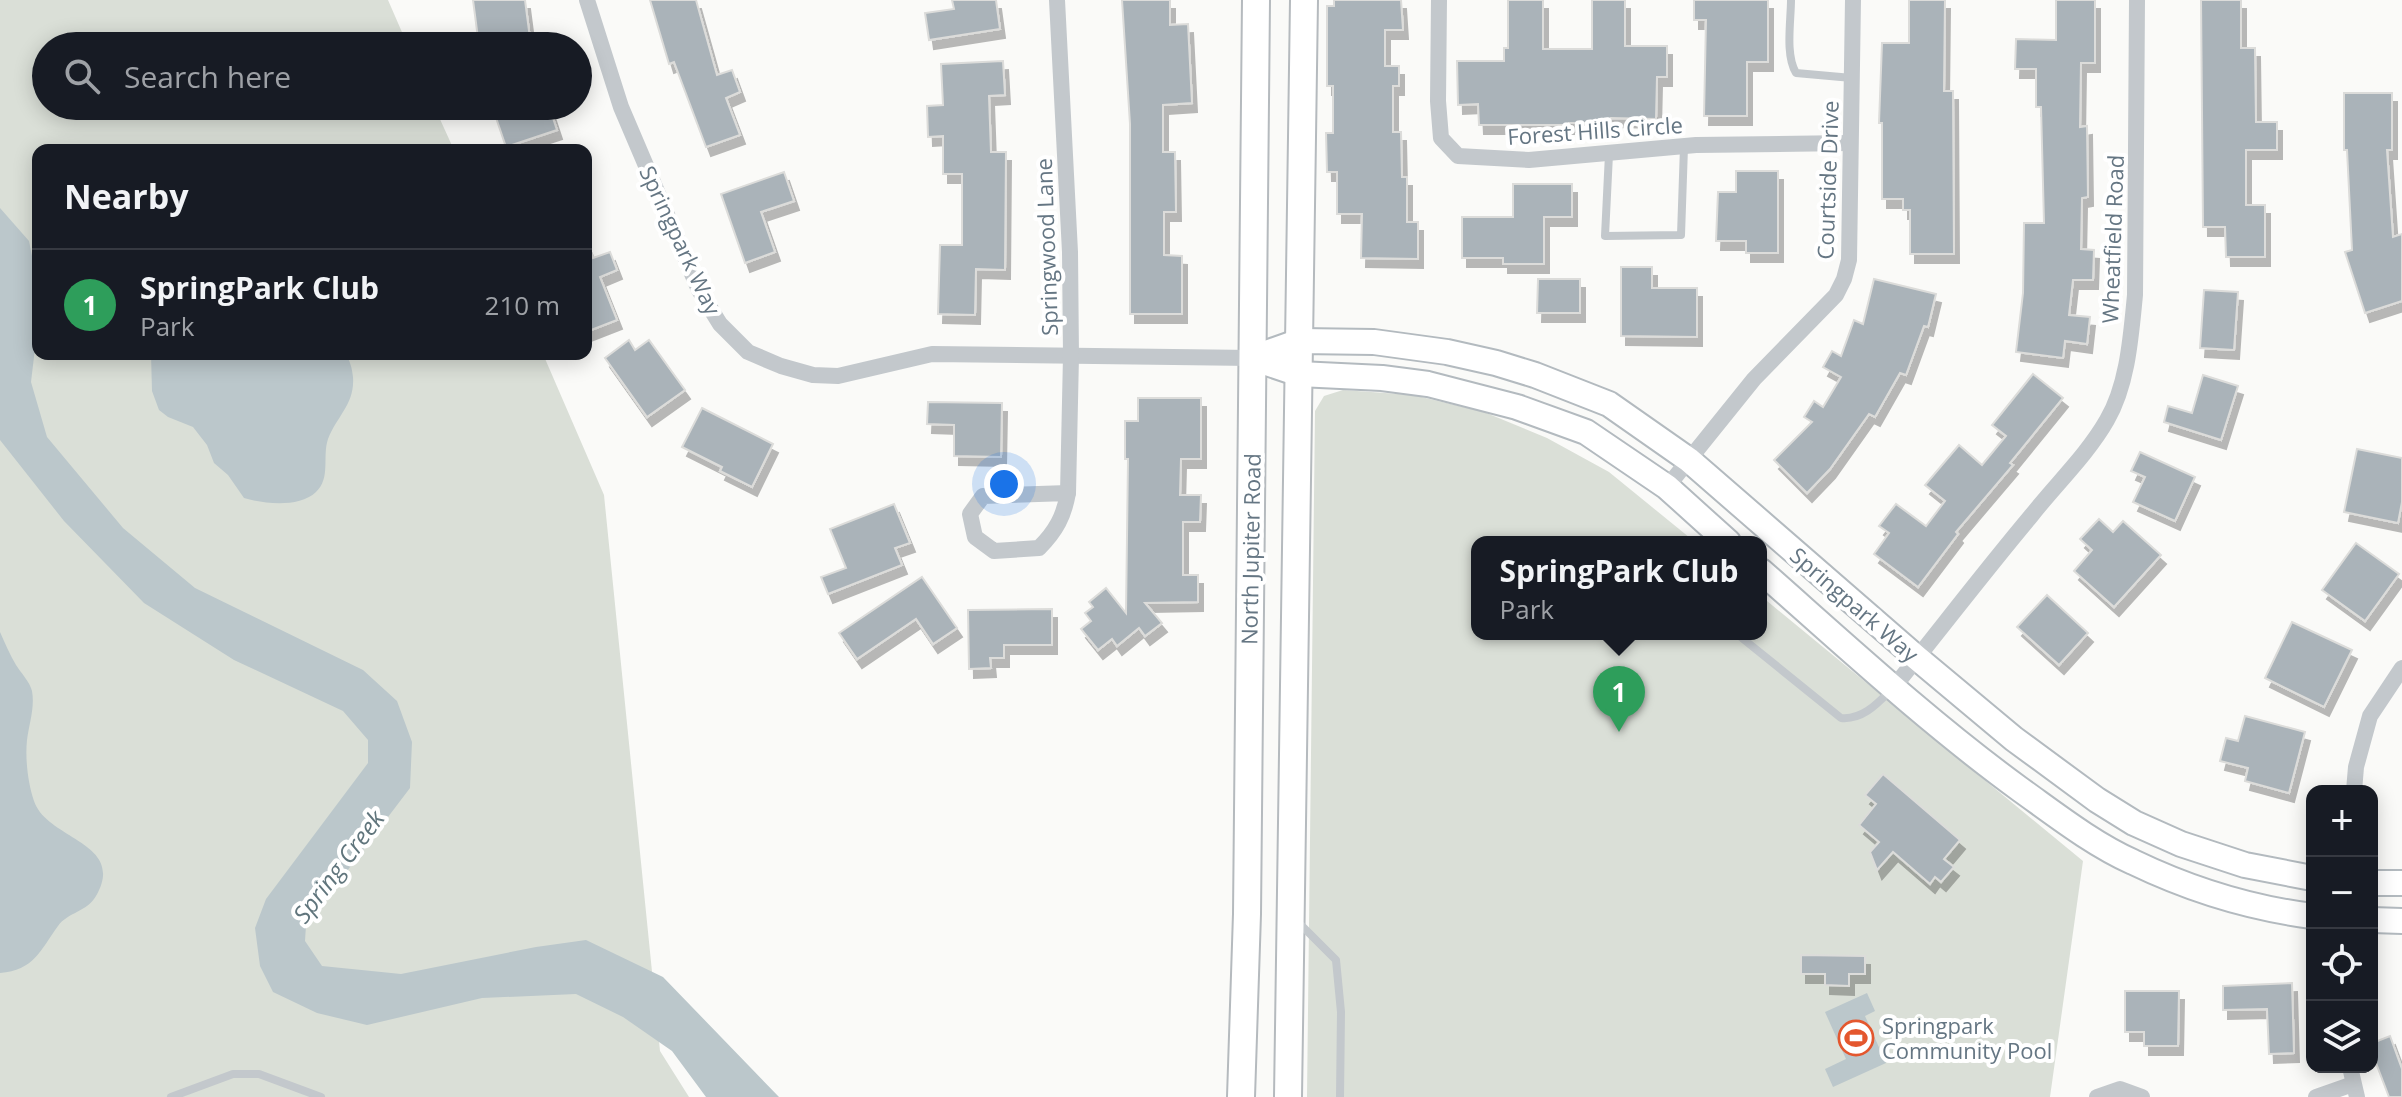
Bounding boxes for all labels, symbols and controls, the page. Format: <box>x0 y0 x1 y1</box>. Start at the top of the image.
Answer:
search box <box>32 32 592 120</box>
icon: search <box>60 54 104 98</box>
text: Search here <box>124 56 291 97</box>
street label: Courtside Drive <box>1809 100 1845 260</box>
street label: Forest Hills Circle <box>1506 109 1684 151</box>
street label: Wheatfield Road <box>2094 154 2130 324</box>
street label: Springwood Lane <box>1028 158 1064 336</box>
street label: Springpark Way <box>633 161 729 320</box>
text: Nearby <box>64 173 189 219</box>
text: SpringPark Club <box>140 267 379 308</box>
text: 1 <box>83 287 97 323</box>
text: 210 m <box>485 287 560 323</box>
text: Park <box>140 308 194 344</box>
street label: North Jupiter Road <box>1233 453 1267 645</box>
your location <box>984 464 1024 504</box>
popup <box>1471 536 1767 640</box>
street label: Springpark Way <box>1784 540 1926 669</box>
text: SpringPark Club <box>1500 550 1738 591</box>
text: Park <box>1500 591 1554 627</box>
pin: 1 <box>1593 666 1645 732</box>
map controls <box>2306 785 2378 1073</box>
button: + <box>2306 785 2378 857</box>
water label: Spring Creek <box>285 802 392 929</box>
button: − <box>2306 857 2378 929</box>
button: locate <box>2306 929 2378 1001</box>
button: layers <box>2306 1001 2378 1073</box>
place label: Springpark Community Pool <box>1882 1010 2052 1065</box>
sports icon: Springpark Community Pool <box>1837 1019 1875 1057</box>

